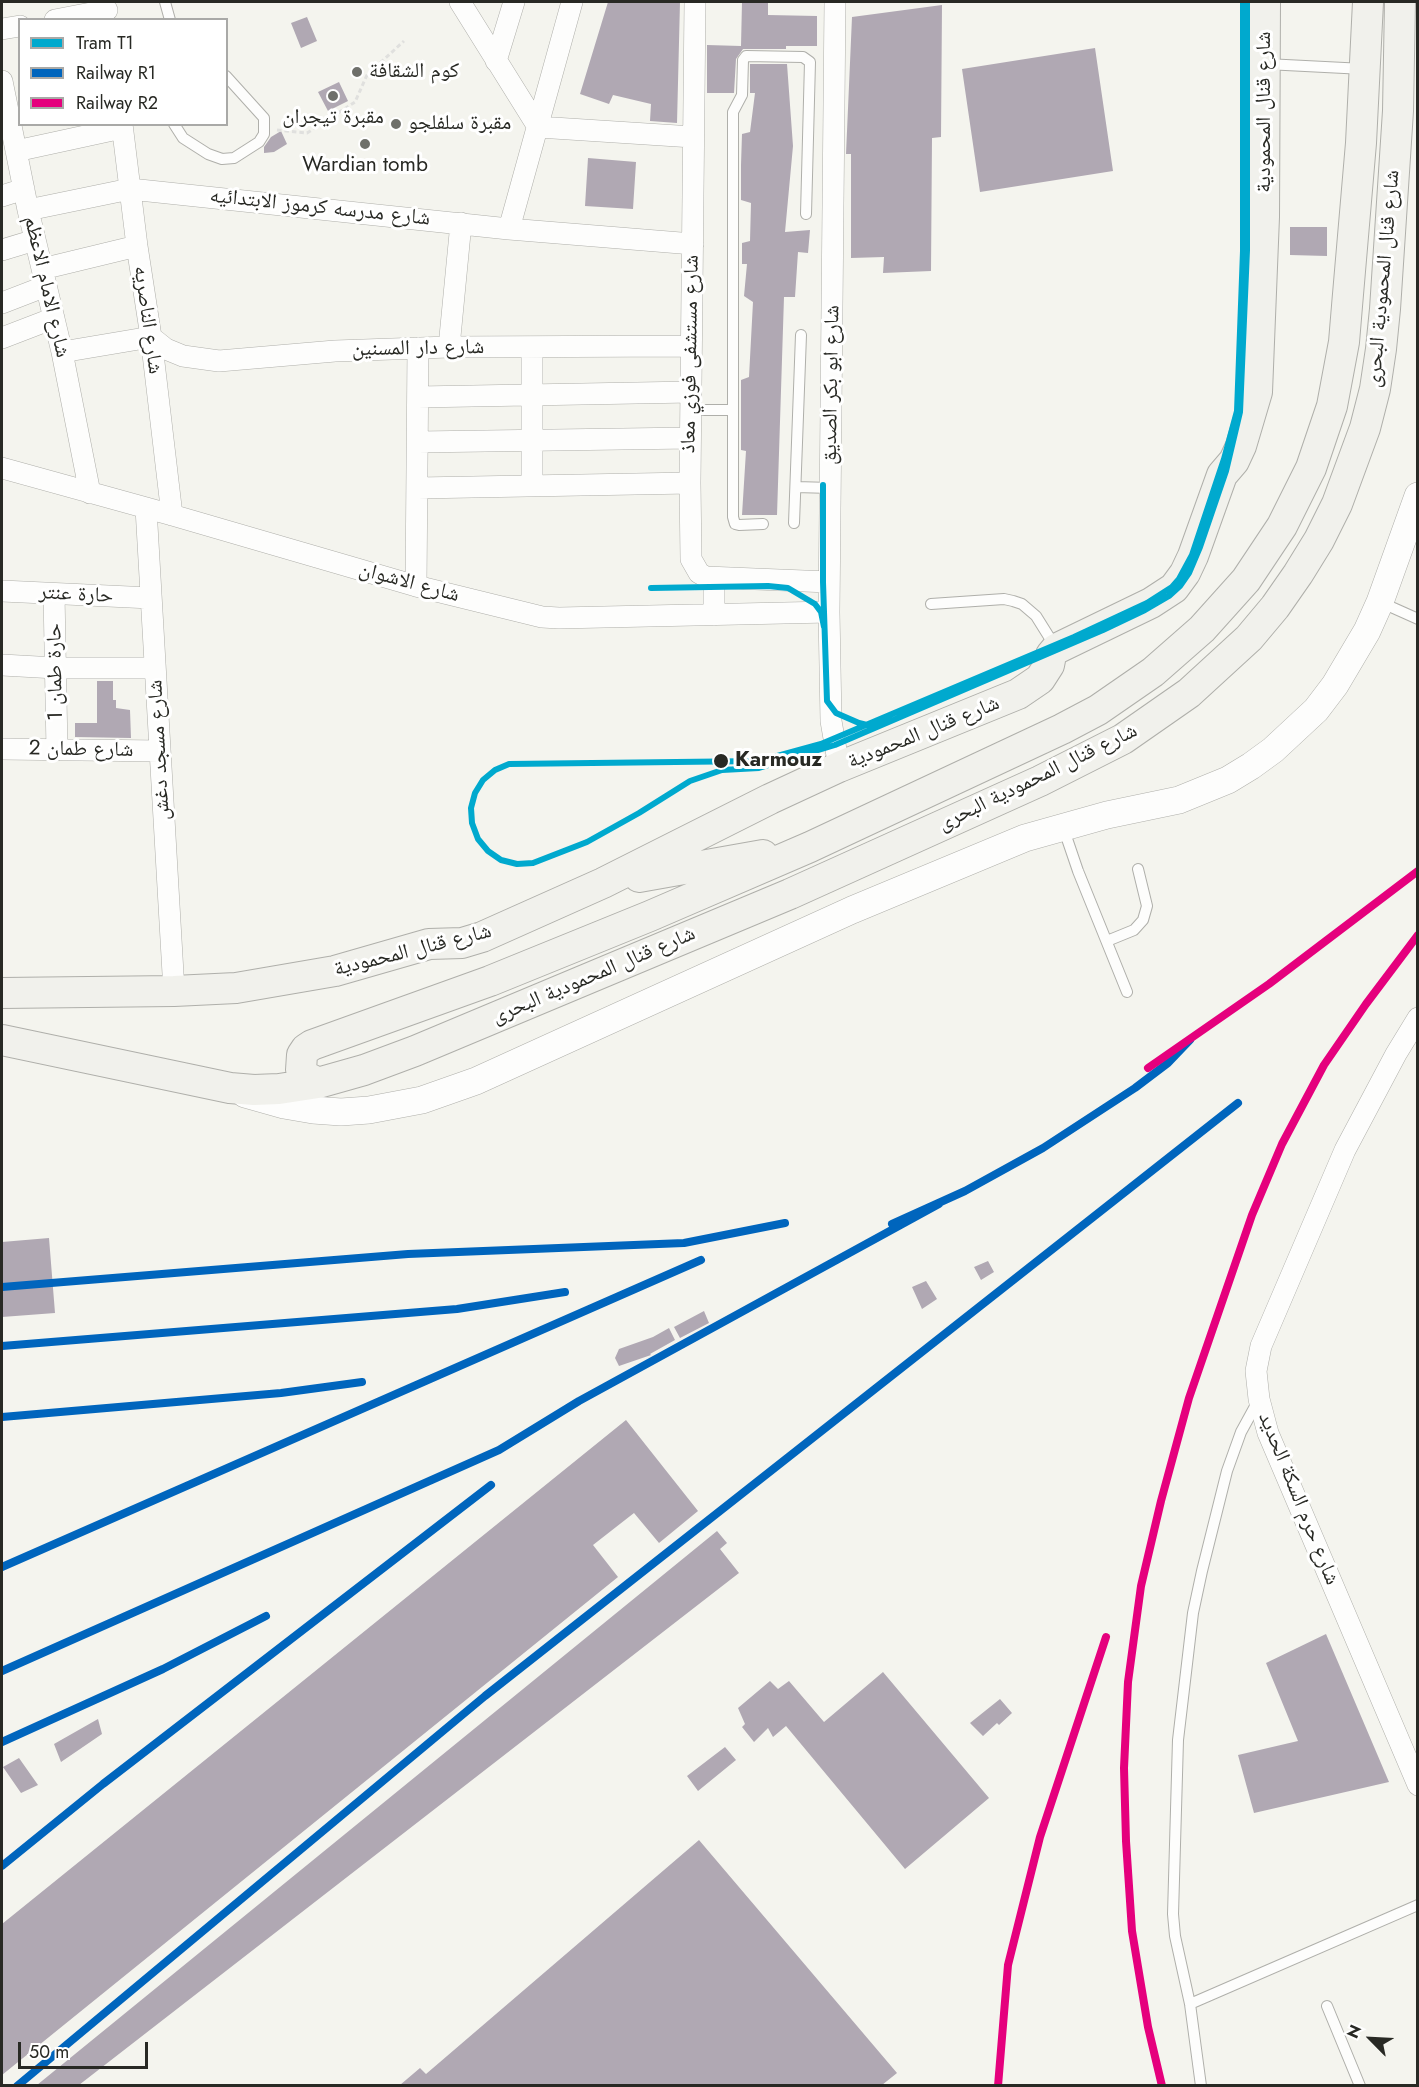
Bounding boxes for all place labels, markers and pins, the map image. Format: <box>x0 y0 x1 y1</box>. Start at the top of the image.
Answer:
place label: كوم الشقافة <box>369 59 459 85</box>
marker: كوم الشقافة <box>350 65 364 79</box>
marker: مقبرة تيجران <box>326 89 340 103</box>
place label: مقبرة تيجران <box>282 105 384 131</box>
place label: مقبرة سلفلجو <box>408 111 511 137</box>
marker: مقبرة سلفلجو <box>389 117 403 131</box>
marker: Wardian tomb <box>358 137 372 151</box>
place label: Wardian tomb <box>302 153 428 179</box>
place label: Karmouz <box>735 748 822 774</box>
marker: Karmouz <box>712 752 730 770</box>

